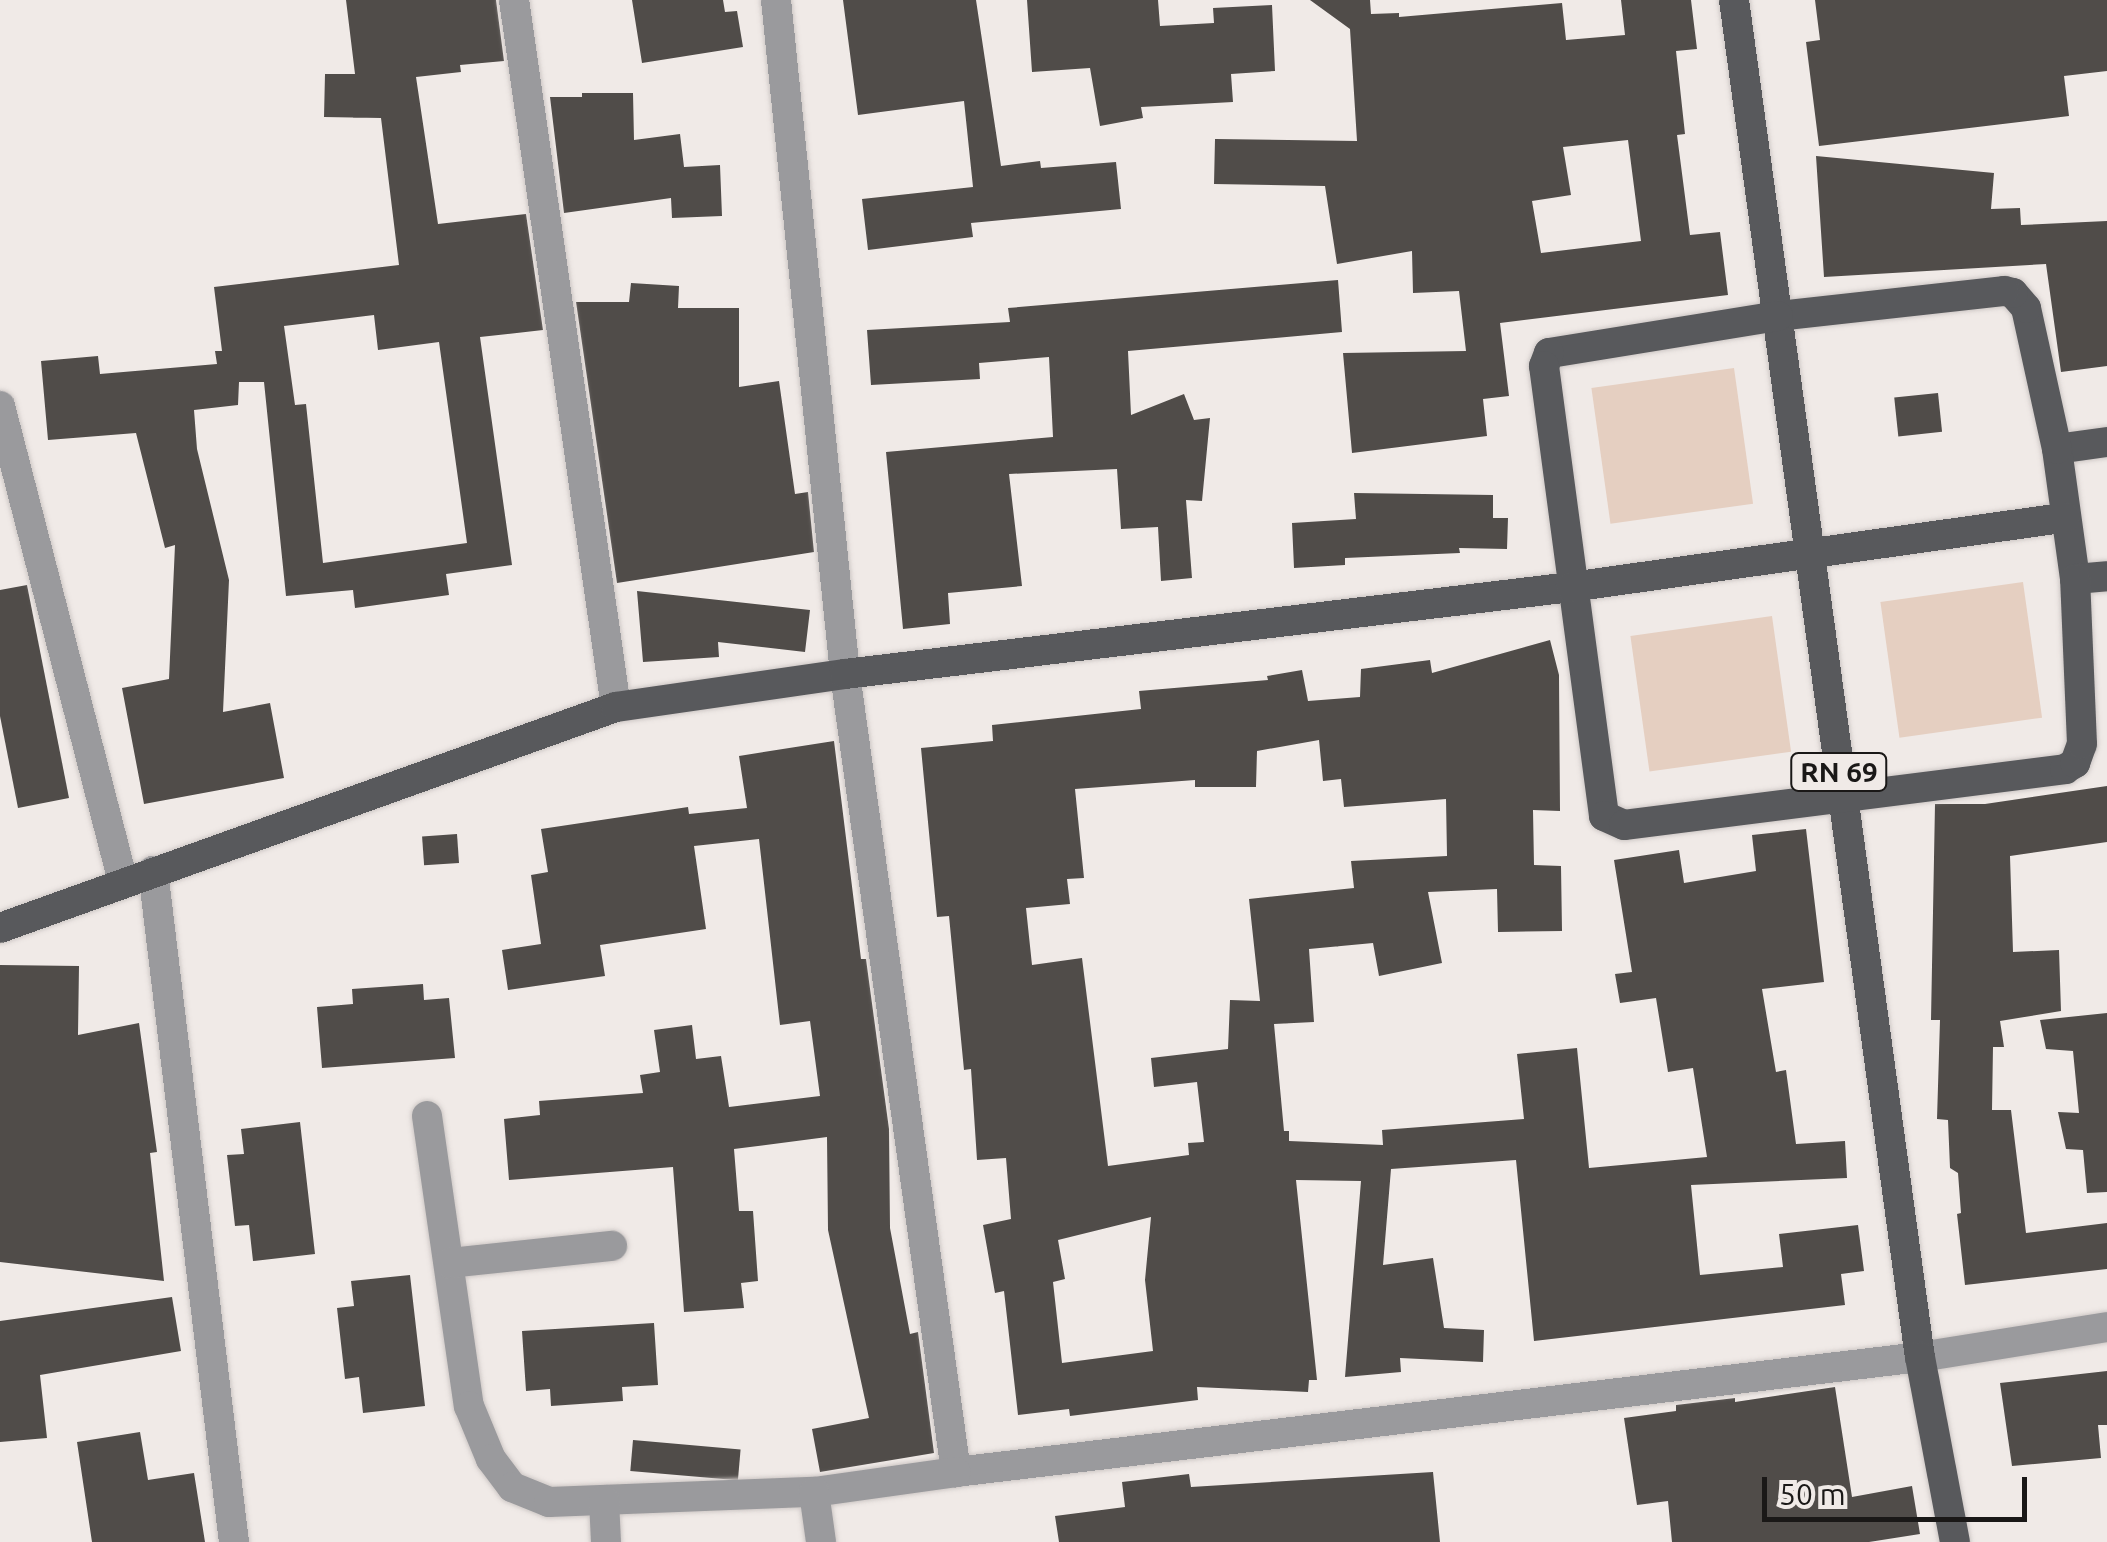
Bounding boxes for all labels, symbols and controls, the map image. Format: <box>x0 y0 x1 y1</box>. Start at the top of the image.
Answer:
road number: RN 69 <box>1789 749 1889 795</box>
scale bar <box>1767 1457 2032 1519</box>
text: 50 m <box>1779 1477 1846 1511</box>

